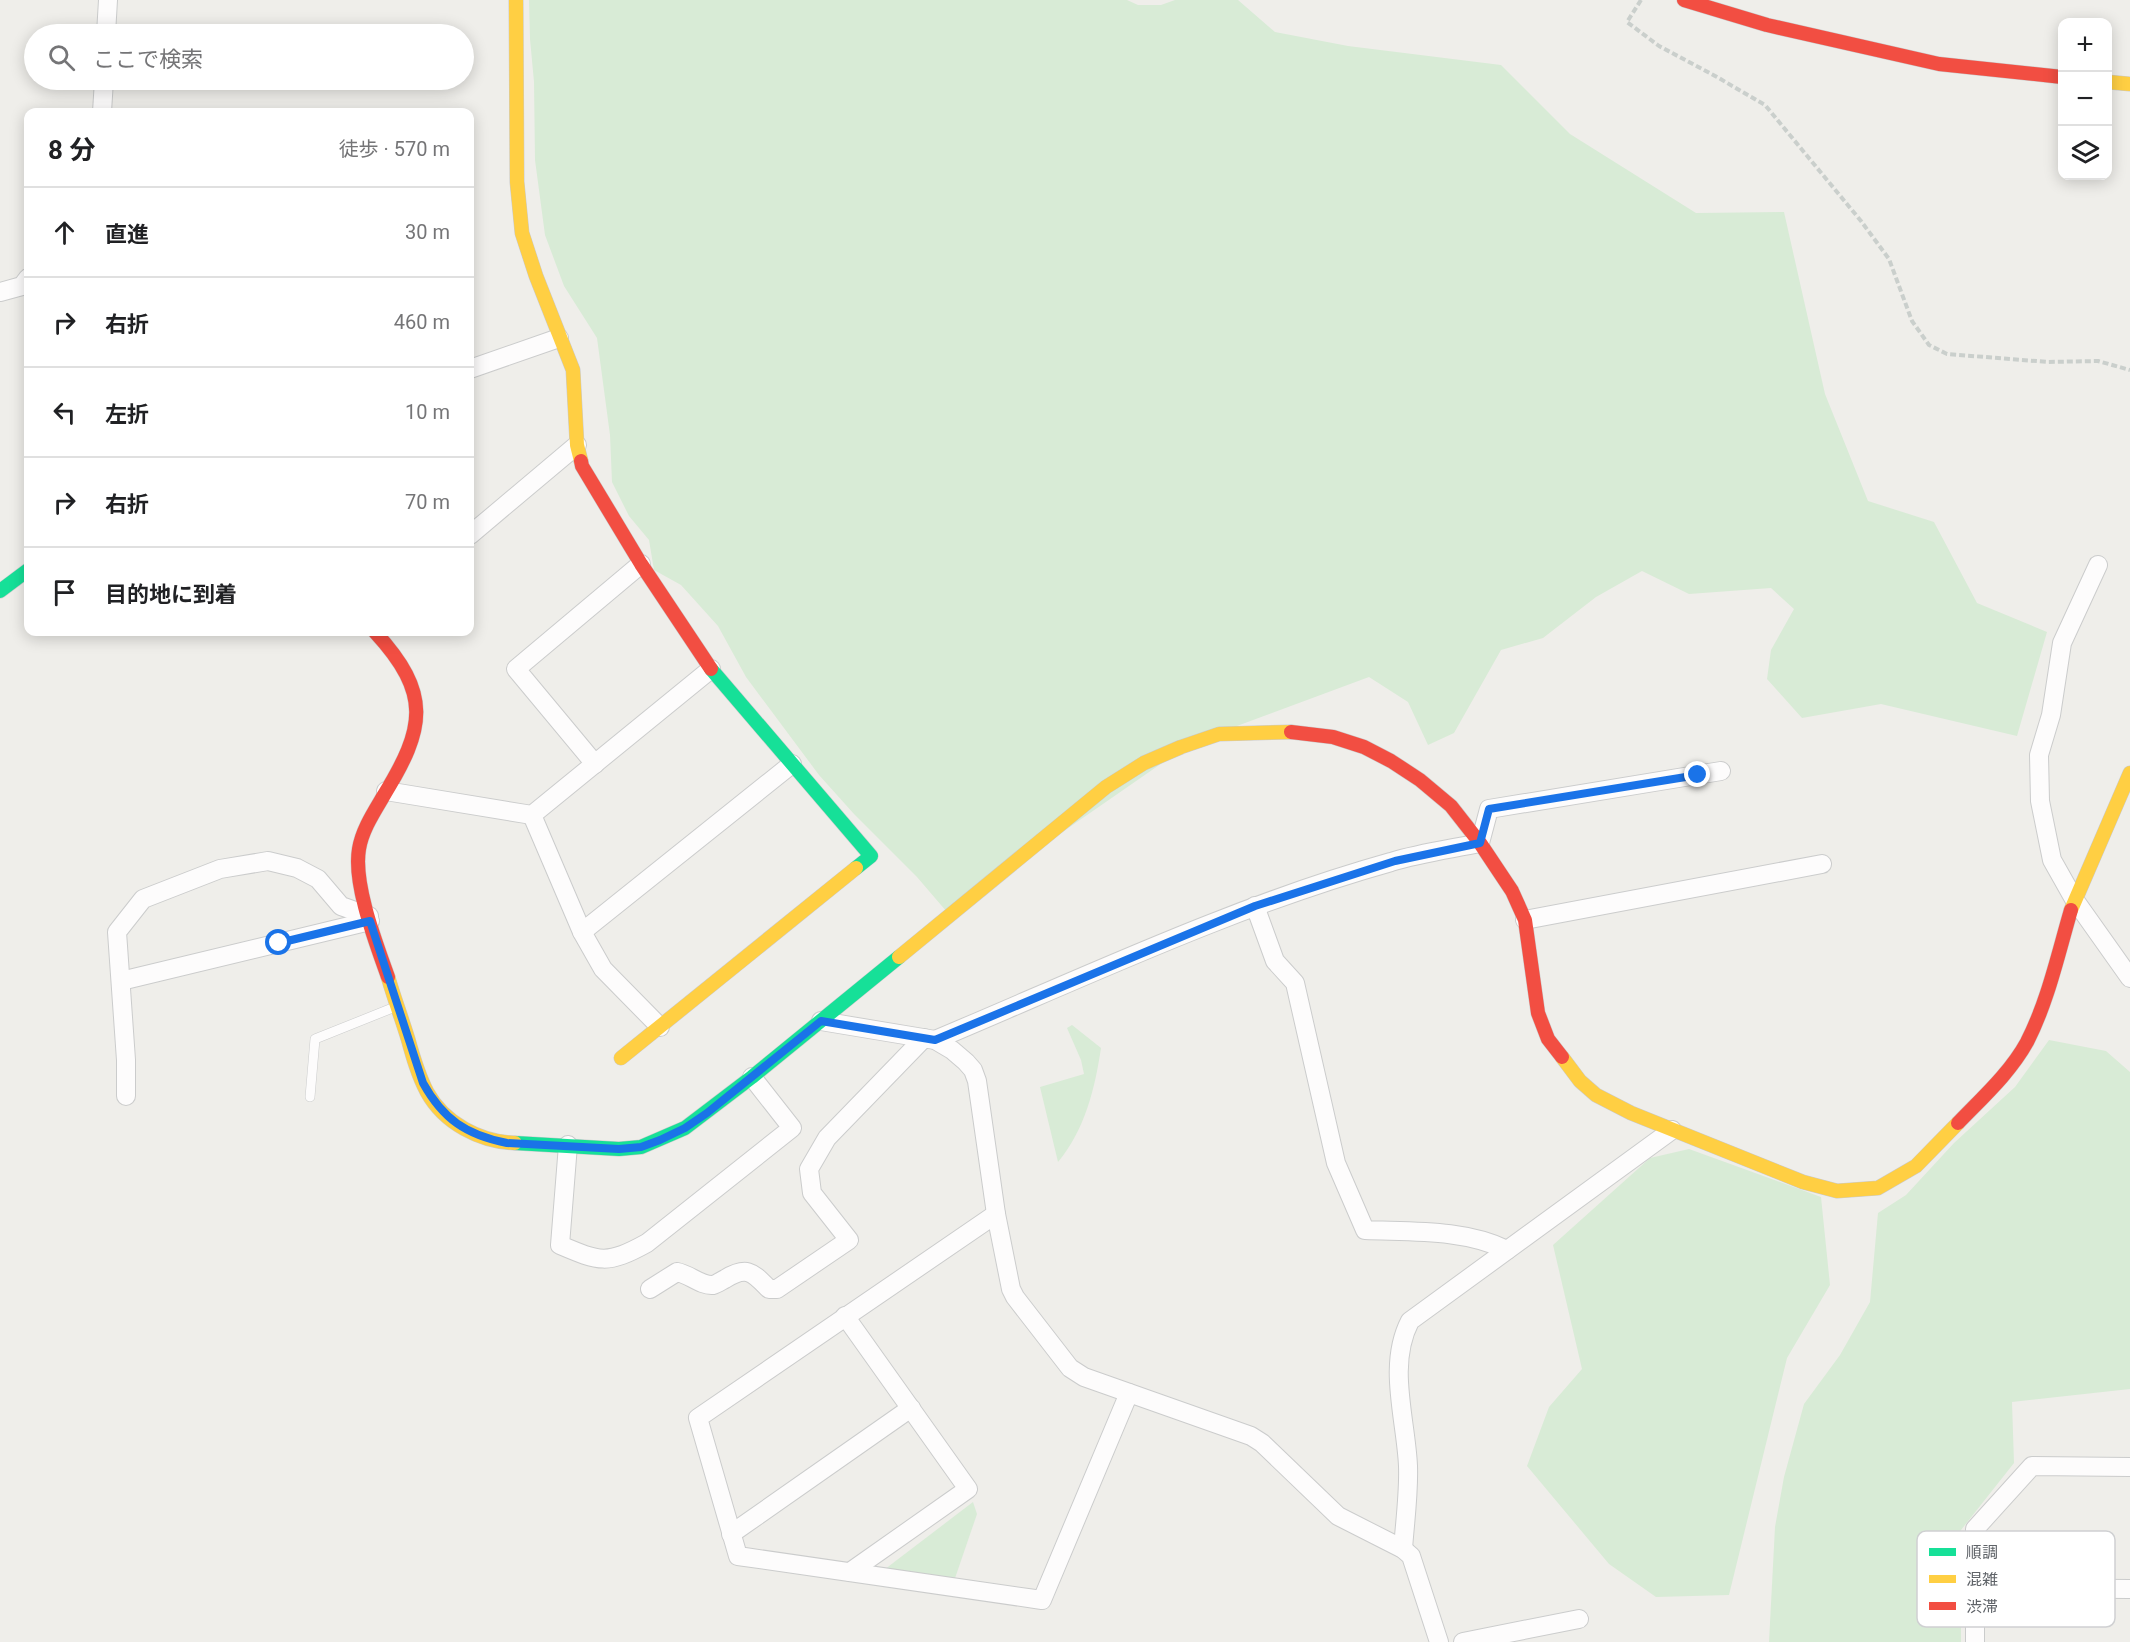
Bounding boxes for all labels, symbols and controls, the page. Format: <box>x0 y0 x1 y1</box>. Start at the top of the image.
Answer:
map controls <box>2058 18 2112 180</box>
button: + <box>2058 18 2112 72</box>
search box <box>24 24 474 90</box>
icon: search <box>45 41 78 74</box>
text: ここで検索 <box>93 47 203 72</box>
button: − <box>2058 72 2112 126</box>
button: layers <box>2058 126 2112 180</box>
text: 8 分 <box>48 135 95 165</box>
text: 徒歩 · 570 m <box>339 137 450 161</box>
icon: ahead <box>48 216 81 249</box>
text: 30 m <box>405 220 450 244</box>
text: 直進 <box>105 222 149 247</box>
icon: right <box>48 306 81 339</box>
text: 460 m <box>394 310 450 334</box>
text: 右折 <box>105 312 149 337</box>
icon: left <box>48 396 81 429</box>
text: 10 m <box>405 400 450 424</box>
text: 左折 <box>105 402 149 427</box>
icon: right <box>48 486 81 519</box>
text: 70 m <box>405 490 450 514</box>
text: 右折 <box>105 492 149 517</box>
icon: arrive <box>48 576 81 609</box>
text: 目的地に到着 <box>105 582 237 607</box>
route end <box>1684 761 1710 787</box>
route start <box>265 929 291 955</box>
legend <box>1917 1531 2115 1627</box>
text: 順調 <box>1966 1543 1998 1562</box>
text: 混雑 <box>1966 1570 1998 1589</box>
text: 渋滞 <box>1966 1597 1998 1616</box>

